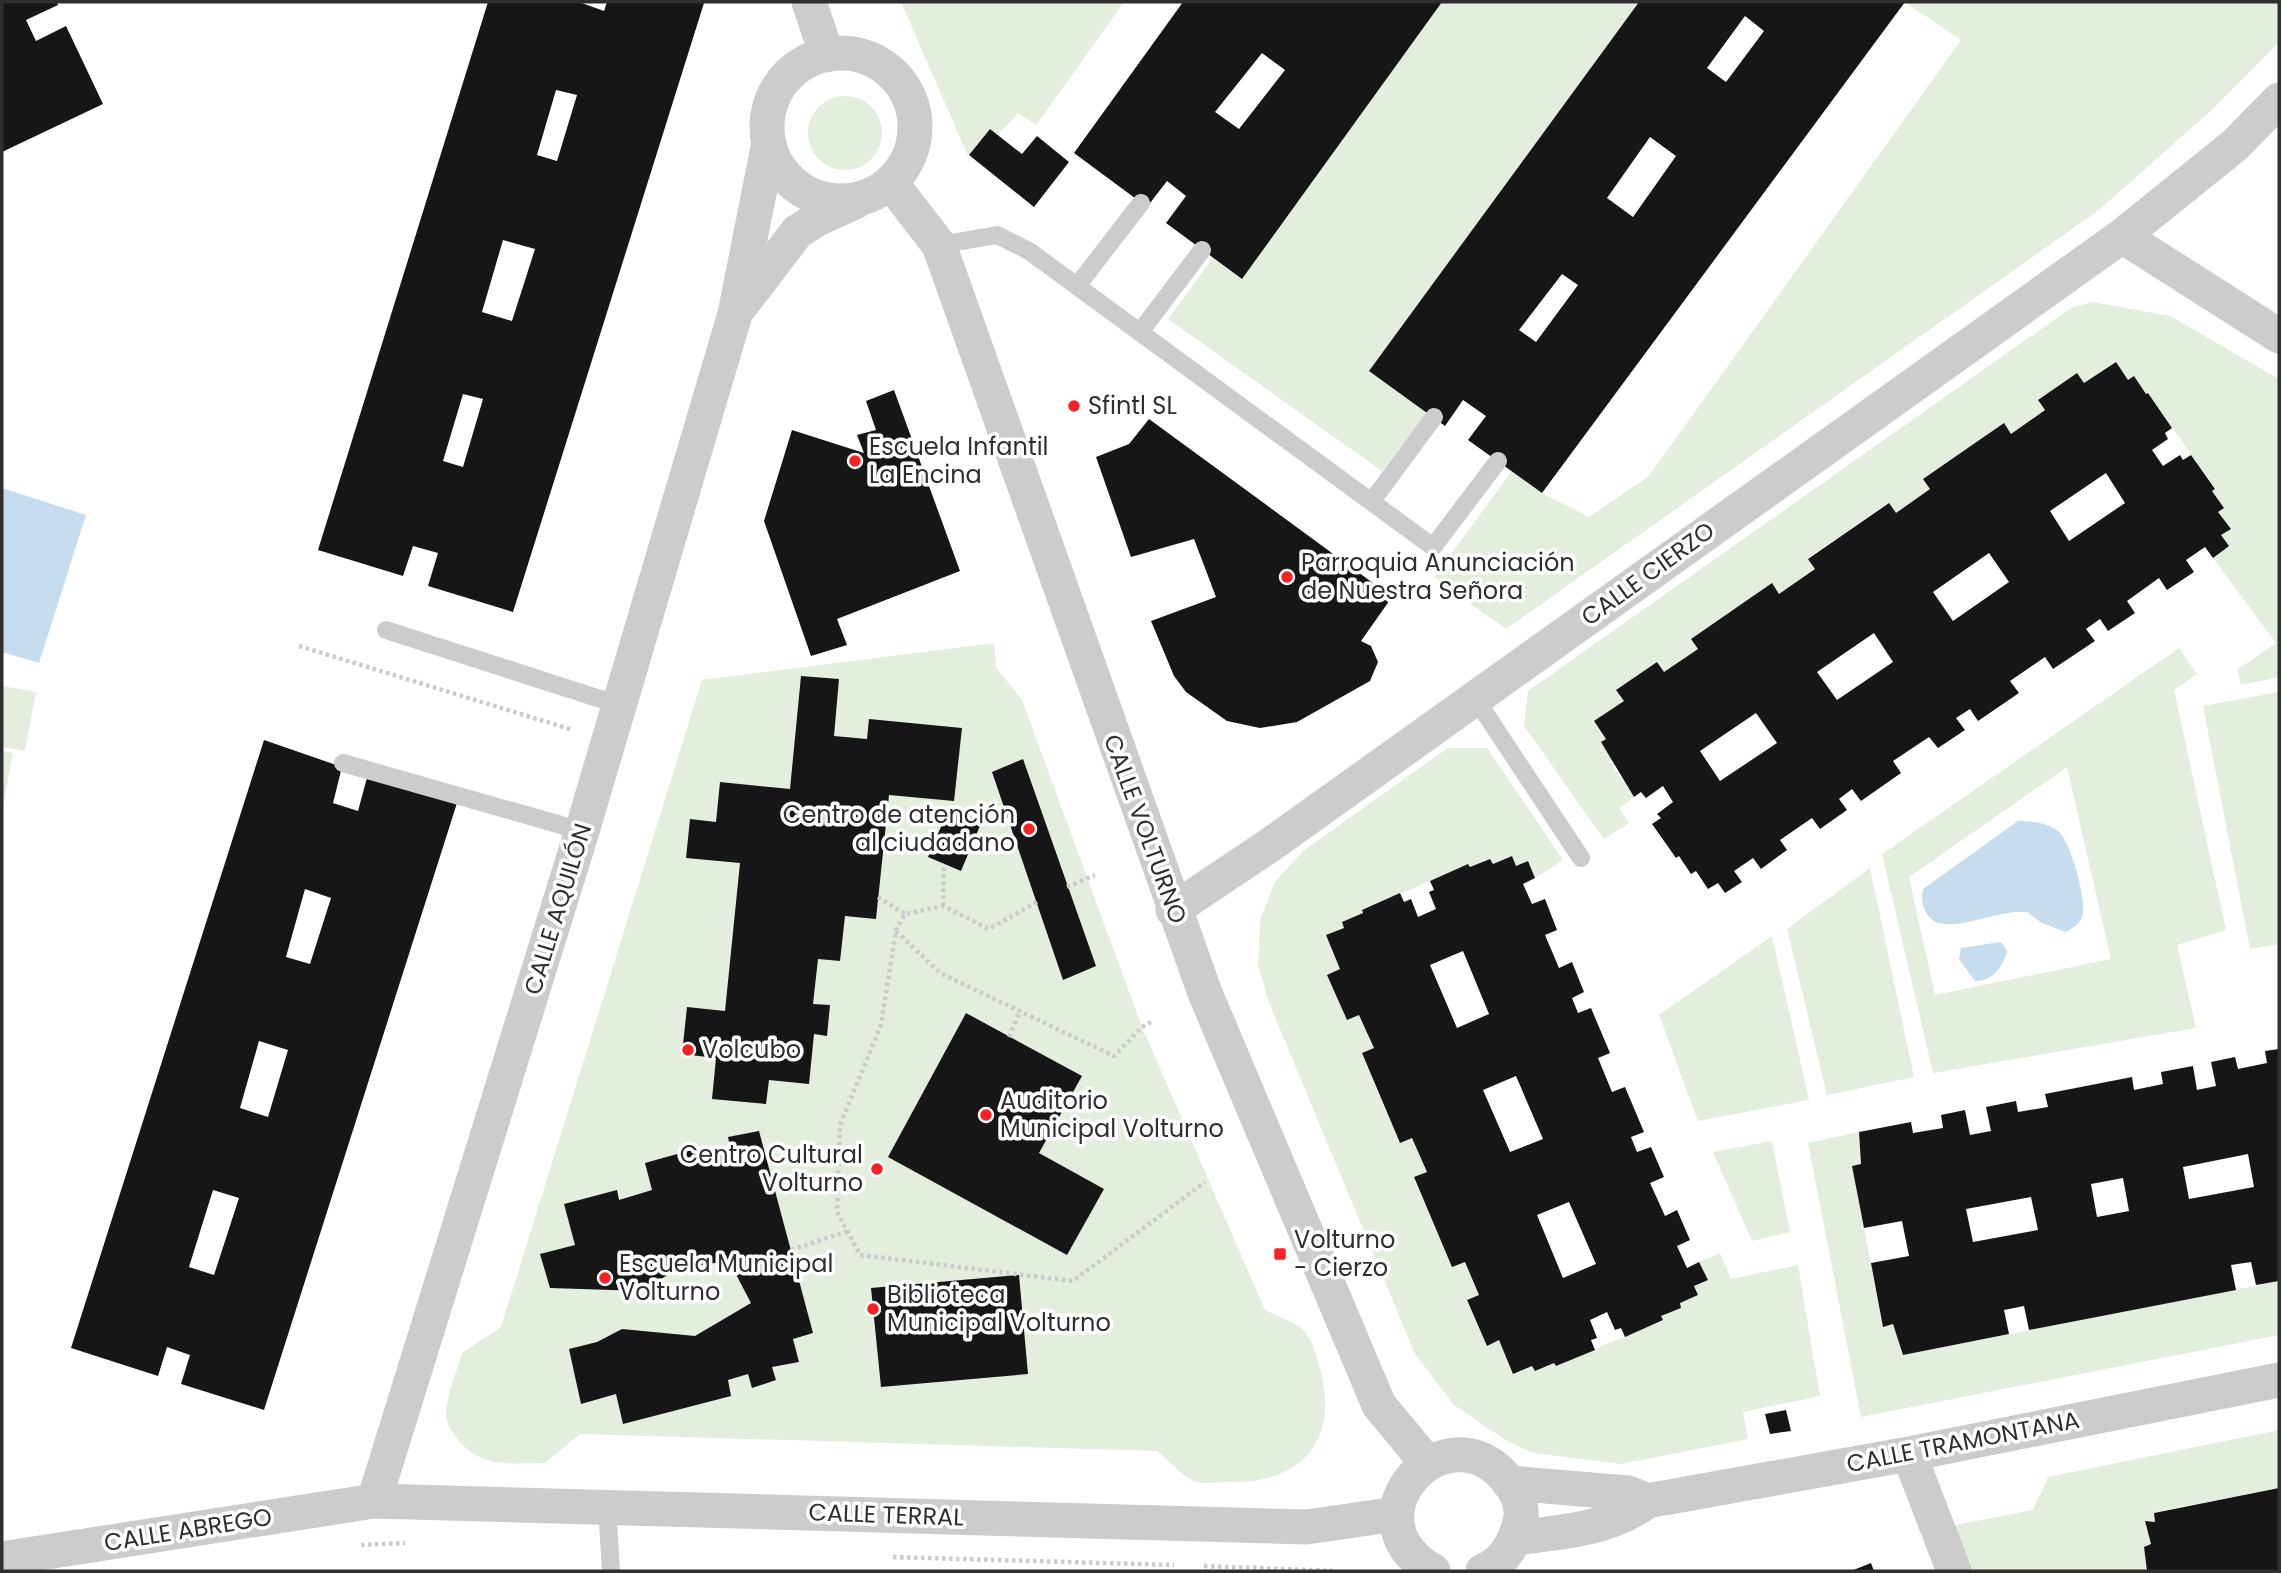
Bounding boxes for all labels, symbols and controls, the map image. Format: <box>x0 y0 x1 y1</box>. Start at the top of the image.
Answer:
place label: Sfintl SL <box>1088 389 1177 422</box>
marker: Sfintl SL <box>1066 398 1082 414</box>
place label: Escuela Infantil La Encina <box>869 430 1048 491</box>
marker: Escuela Infantil La Encina <box>847 453 863 469</box>
street label: CALLE CIERZO <box>1574 514 1721 633</box>
place label: Parroquia Anunciación de Nuestra Señora <box>1301 546 1575 607</box>
marker: Parroquia Anunciación de Nuestra Señora <box>1279 569 1295 585</box>
street label: CALLE VOLTURNO <box>1096 730 1195 928</box>
place label: Centro de atención al ciudadano <box>783 798 1015 859</box>
street label: CALLE AQUILÓN <box>516 819 599 999</box>
marker: Centro de atención al ciudadano <box>1021 821 1037 837</box>
place label: Volcubo <box>702 1033 801 1066</box>
marker: Volcubo <box>680 1042 696 1058</box>
place label: Auditorio Municipal Volturno <box>1000 1084 1224 1145</box>
marker: Auditorio Municipal Volturno <box>978 1107 994 1123</box>
place label: Centro Cultural Volturno <box>680 1138 863 1199</box>
marker: Centro Cultural Volturno <box>869 1161 885 1177</box>
place label: Volturno - Cierzo <box>1294 1223 1395 1284</box>
marker: Volturno - Cierzo <box>1272 1246 1288 1262</box>
place label: Escuela Municipal Volturno <box>619 1247 833 1308</box>
marker: Escuela Municipal Volturno <box>597 1270 613 1286</box>
place label: Biblioteca Municipal Volturno <box>887 1278 1111 1339</box>
marker: Biblioteca Municipal Volturno <box>865 1301 881 1317</box>
street label: CALLE TRAMONTANA <box>1844 1403 2082 1480</box>
street label: CALLE TERRAL <box>808 1495 964 1534</box>
street label: CALLE ABREGO <box>102 1500 274 1559</box>

